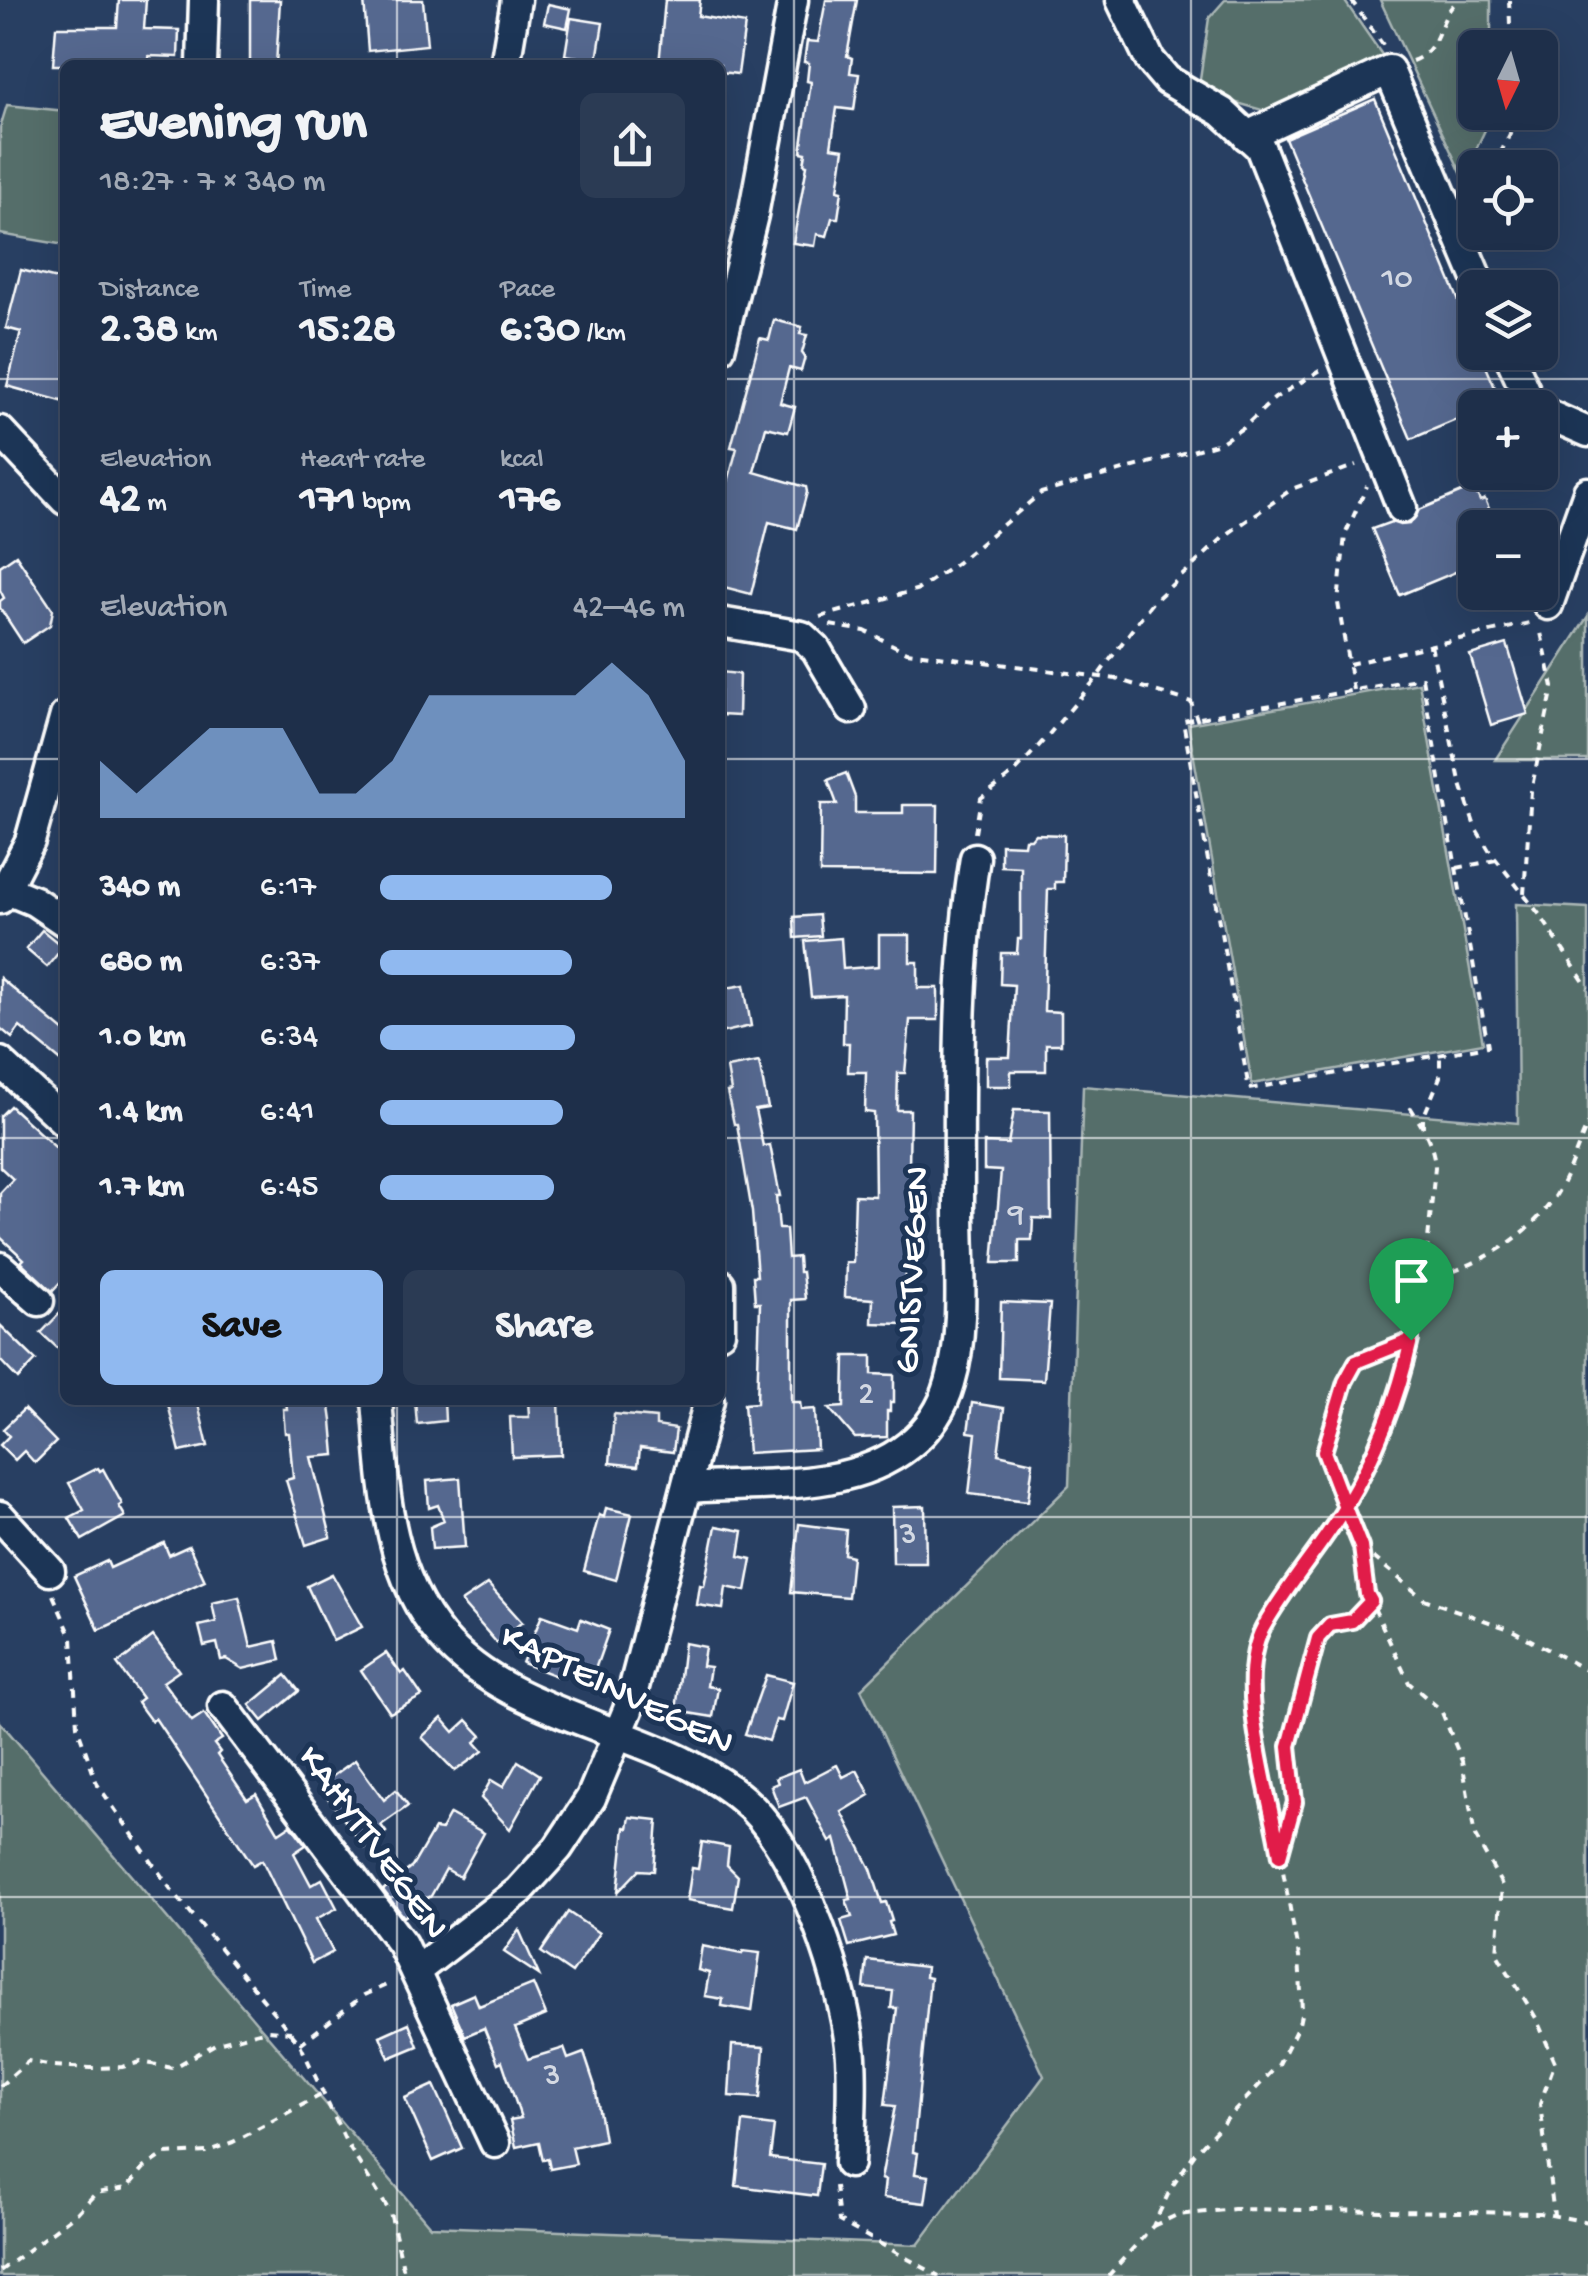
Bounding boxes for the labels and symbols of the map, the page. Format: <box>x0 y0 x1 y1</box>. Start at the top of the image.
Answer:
north arrow <box>1458 30 1558 130</box>
house number: 10 <box>1380 261 1413 299</box>
street label: GNISTVEGEN <box>888 1165 942 1375</box>
house number: 9 <box>1007 1197 1024 1235</box>
pin <box>1369 1238 1454 1341</box>
house number: 2 <box>858 1377 874 1415</box>
house number: 3 <box>899 1517 916 1555</box>
street label: KAPTEINVEGEN <box>492 1617 740 1767</box>
street label: KAHYTTVEGEN <box>286 1738 456 1950</box>
house number: 3 <box>543 2058 560 2096</box>

